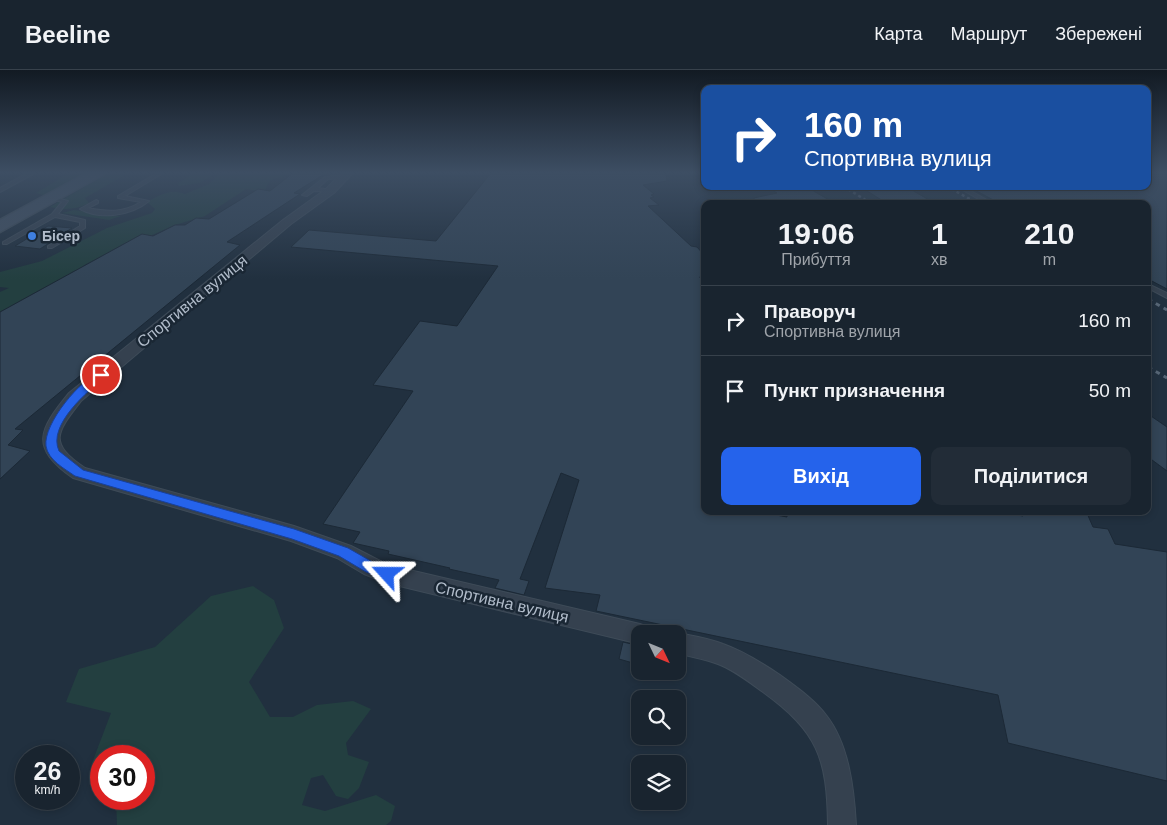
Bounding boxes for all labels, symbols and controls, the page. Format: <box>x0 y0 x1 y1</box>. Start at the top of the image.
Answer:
text: Beeline <box>25 21 110 48</box>
text: Карта <box>874 24 922 44</box>
text: Маршрут <box>950 24 1027 44</box>
text: Збережені <box>1055 24 1142 44</box>
icon: right <box>721 105 786 170</box>
text: 160 m <box>804 105 903 144</box>
text: Спортивна вулиця <box>804 146 992 171</box>
text: 19:06 <box>778 217 854 250</box>
text: 1 <box>931 217 948 250</box>
text: 210 <box>1024 217 1074 250</box>
place label: Бісер <box>42 228 80 244</box>
marker: Бісер <box>26 230 38 242</box>
street label: Спортивна вулиця <box>134 251 250 351</box>
text: Прибуття <box>781 251 851 268</box>
text: хв <box>931 251 948 268</box>
text: m <box>1043 251 1056 268</box>
text: Праворуч <box>764 301 856 322</box>
icon: right <box>721 307 749 335</box>
text: 160 m <box>1078 310 1131 331</box>
text: Спортивна вулиця <box>764 323 901 340</box>
pin <box>80 354 122 396</box>
icon: arrive <box>87 361 115 389</box>
icon: arrive <box>721 377 749 405</box>
text: Пункт призначення <box>764 380 945 401</box>
text: 50 m <box>1089 380 1131 401</box>
button: Вихід <box>721 447 921 505</box>
button: Поділитися <box>931 447 1131 505</box>
position arrow <box>360 547 412 599</box>
street label: Спортивна вулиця <box>434 578 570 626</box>
north arrow <box>631 625 686 680</box>
map controls <box>631 625 686 810</box>
button: search <box>631 690 686 745</box>
speed limit sign: 30 <box>90 745 155 810</box>
button: layers <box>631 755 686 810</box>
text: 26 <box>34 757 61 785</box>
text: km/h <box>34 783 61 797</box>

